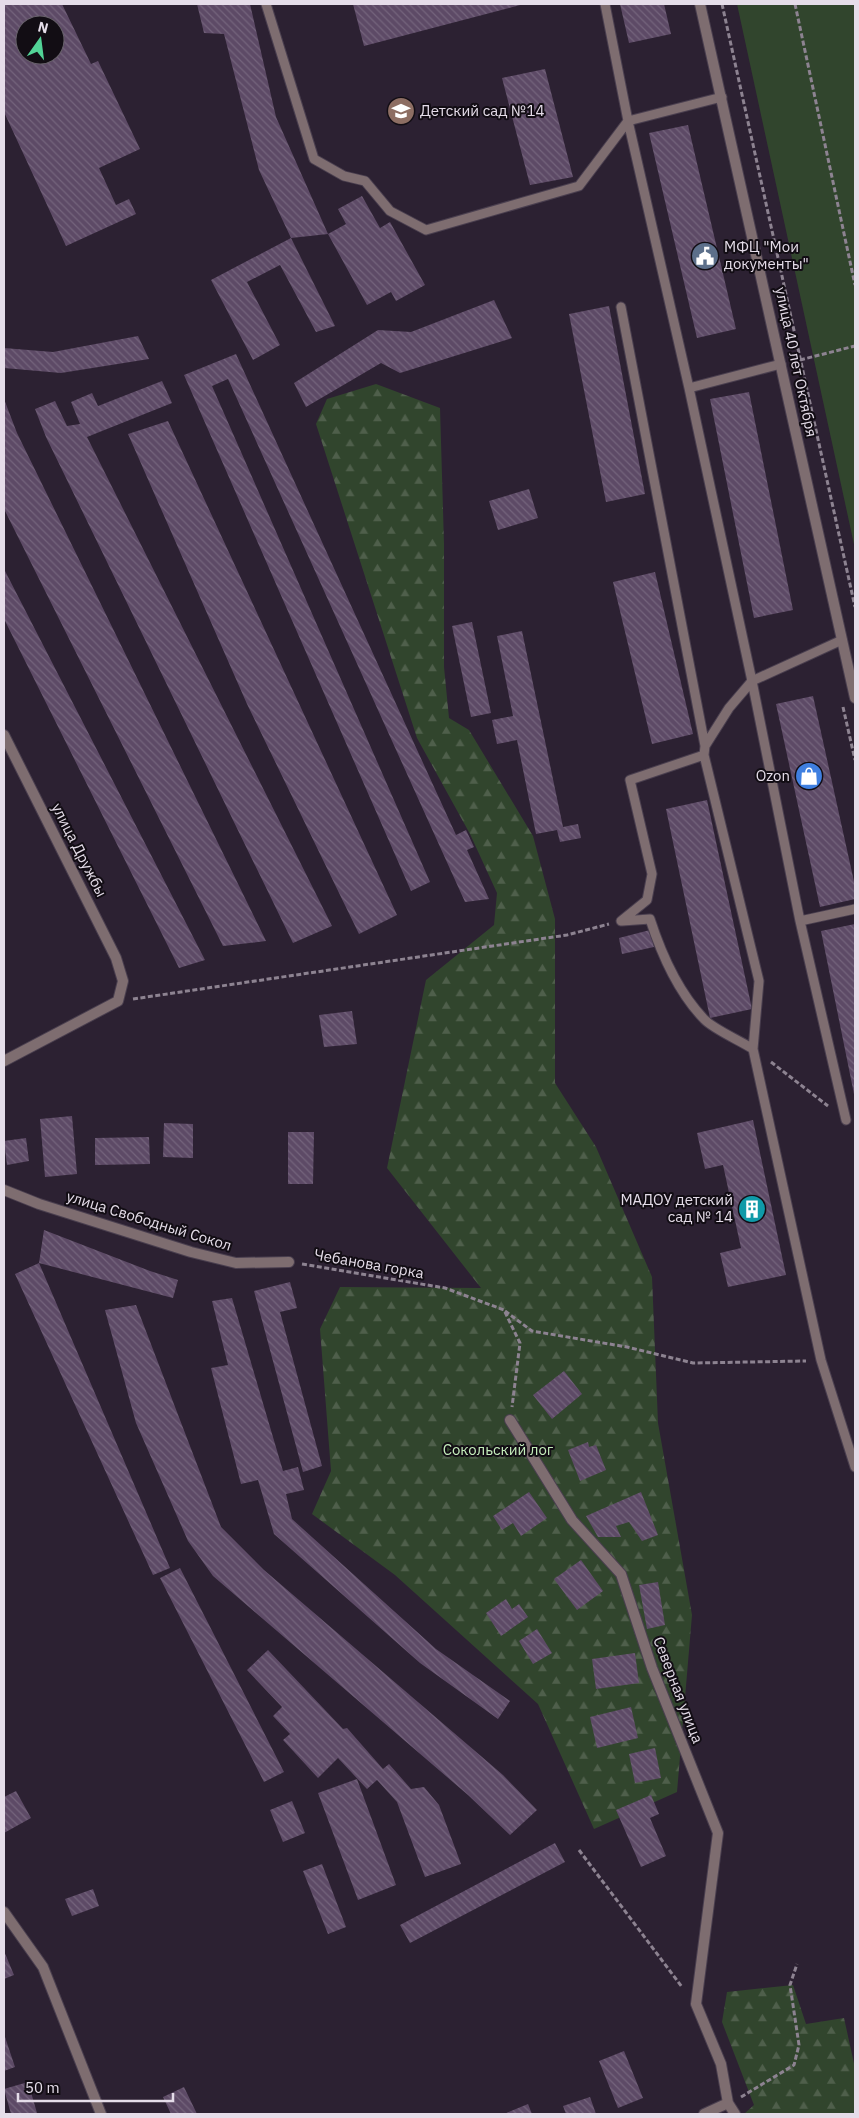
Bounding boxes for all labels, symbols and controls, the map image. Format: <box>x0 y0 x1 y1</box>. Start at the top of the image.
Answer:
north arrow <box>15 15 65 65</box>
text: N <box>36 17 50 37</box>
school or university icon: Детский сад №14 <box>386 96 416 126</box>
place label: Детский сад №14 <box>420 101 545 120</box>
place label: МФЦ "Мои документы" <box>724 237 809 273</box>
public building icon: МФЦ "Мои документы" <box>690 241 720 271</box>
street label: улица 40 лет Октября <box>771 285 822 439</box>
shop icon: Ozon <box>794 761 824 791</box>
place label: Ozon <box>756 766 790 785</box>
street label: улица Дружбы <box>48 800 111 900</box>
street label: улица Свободный Сокол <box>64 1186 234 1255</box>
place label: МАДОУ детский сад № 14 <box>620 1190 733 1226</box>
building icon: МАДОУ детский сад № 14 <box>737 1194 767 1224</box>
street label: Чебанова горка <box>313 1245 425 1282</box>
park label: Сокольский лог <box>443 1440 554 1459</box>
street label: Северная улица <box>649 1634 708 1746</box>
scale bar <box>18 2070 172 2102</box>
text: 50 m <box>25 2078 60 2097</box>

